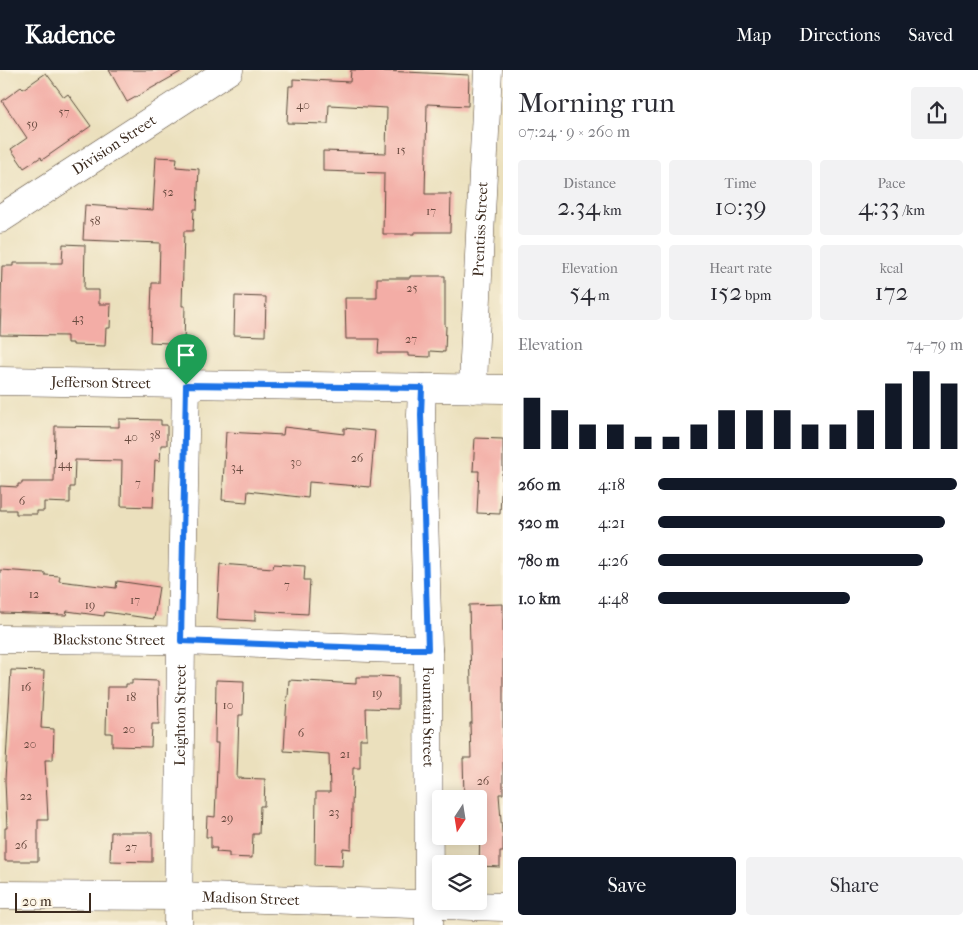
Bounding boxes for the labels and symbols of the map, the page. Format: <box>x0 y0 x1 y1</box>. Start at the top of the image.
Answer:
house number: 40 <box>296 98 310 112</box>
house number: 57 <box>59 105 70 119</box>
street label: Division Street <box>69 111 160 179</box>
house number: 59 <box>26 117 38 131</box>
house number: 15 <box>396 143 406 157</box>
street label: Prentiss Street <box>469 181 492 277</box>
house number: 52 <box>162 185 174 199</box>
house number: 17 <box>426 204 436 218</box>
house number: 58 <box>89 214 101 228</box>
house number: 25 <box>406 281 418 295</box>
house number: 43 <box>72 311 84 325</box>
house number: 27 <box>405 332 417 346</box>
pin <box>165 334 207 385</box>
street label: Jefferson Street <box>50 373 152 392</box>
house number: 38 <box>150 428 160 442</box>
house number: 40 <box>124 430 138 444</box>
house number: 26 <box>351 451 364 465</box>
house number: 30 <box>290 455 302 469</box>
house number: 44 <box>58 457 73 471</box>
house number: 34 <box>231 460 244 474</box>
house number: 7 <box>135 476 141 490</box>
house number: 6 <box>19 494 26 508</box>
house number: 7 <box>284 578 290 592</box>
house number: 12 <box>29 587 39 601</box>
house number: 17 <box>130 593 140 607</box>
house number: 19 <box>85 598 95 612</box>
street label: Blackstone Street <box>53 630 166 649</box>
street label: Leighton Street <box>171 663 190 766</box>
street label: Fountain Street <box>419 666 437 768</box>
house number: 16 <box>21 680 32 694</box>
house number: 19 <box>372 686 382 700</box>
house number: 18 <box>126 690 136 704</box>
house number: 10 <box>223 698 233 712</box>
house number: 20 <box>123 722 135 736</box>
house number: 6 <box>298 726 305 740</box>
house number: 20 <box>24 737 36 751</box>
house number: 21 <box>340 747 350 761</box>
house number: 26 <box>477 774 490 788</box>
house number: 22 <box>20 789 32 803</box>
north arrow <box>432 790 488 845</box>
house number: 23 <box>328 805 340 819</box>
house number: 29 <box>221 811 233 825</box>
house number: 26 <box>15 838 28 852</box>
house number: 27 <box>125 840 137 854</box>
street label: Madison Street <box>202 888 301 909</box>
scale bar <box>15 890 91 913</box>

